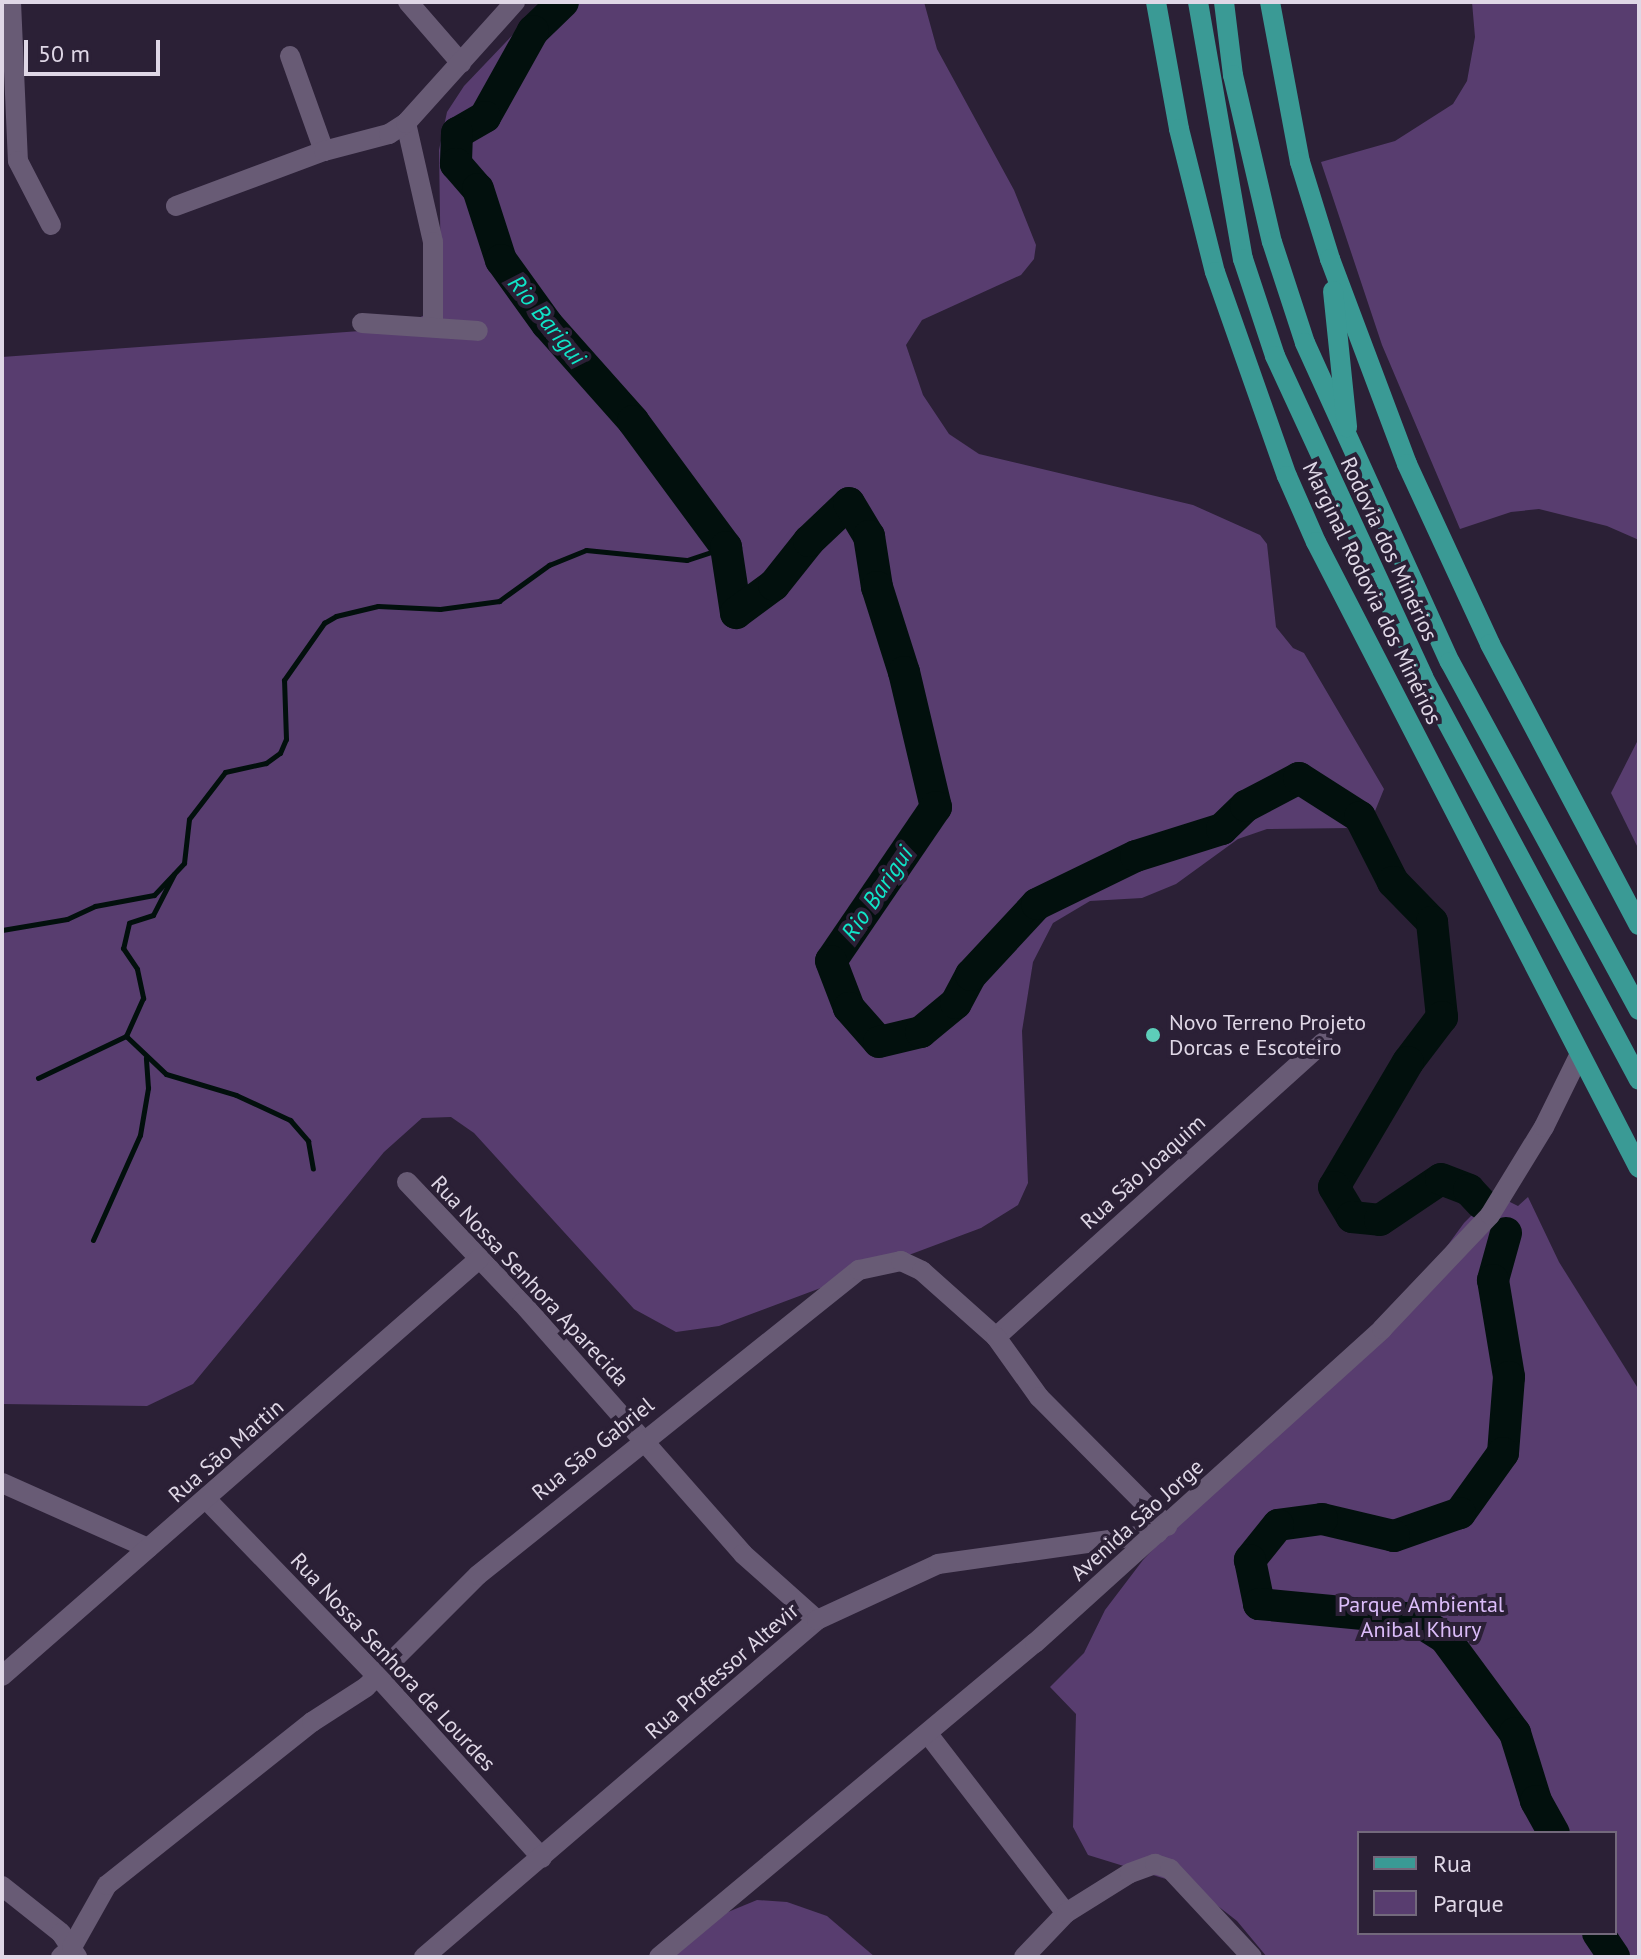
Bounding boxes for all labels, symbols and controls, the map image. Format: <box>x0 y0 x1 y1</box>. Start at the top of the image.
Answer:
scale bar <box>28 24 164 74</box>
text: 50 m <box>38 38 90 69</box>
water label: Rio Barigui <box>502 269 592 371</box>
street label: Rodovia dos Minérios <box>1335 453 1443 645</box>
street label: Marginal Rodovia dos Minérios <box>1297 457 1447 729</box>
water label: Rio Barigui <box>835 840 919 946</box>
place label: Novo Terreno Projeto Dorcas e Escoteiro <box>1169 1009 1367 1060</box>
marker: Novo Terreno Projeto Dorcas e Escoteiro <box>1144 1026 1162 1044</box>
street label: Rua São Joaquim <box>1075 1109 1211 1235</box>
street label: Rua Nossa Senhora Aparecida <box>425 1170 635 1392</box>
street label: Rua São Gabriel <box>527 1392 659 1506</box>
street label: Rua São Martin <box>163 1394 289 1508</box>
street label: Avenida São Jorge <box>1065 1454 1209 1586</box>
street label: Rua Nossa Senhora de Lourdes <box>285 1547 501 1777</box>
park label: Parque Ambiental Anibal Khury <box>1337 1591 1505 1642</box>
street label: Rua Professor Altevir <box>640 1597 804 1745</box>
legend <box>1357 1831 1617 1935</box>
text: Rua <box>1433 1848 1472 1879</box>
text: Parque <box>1433 1888 1504 1919</box>

